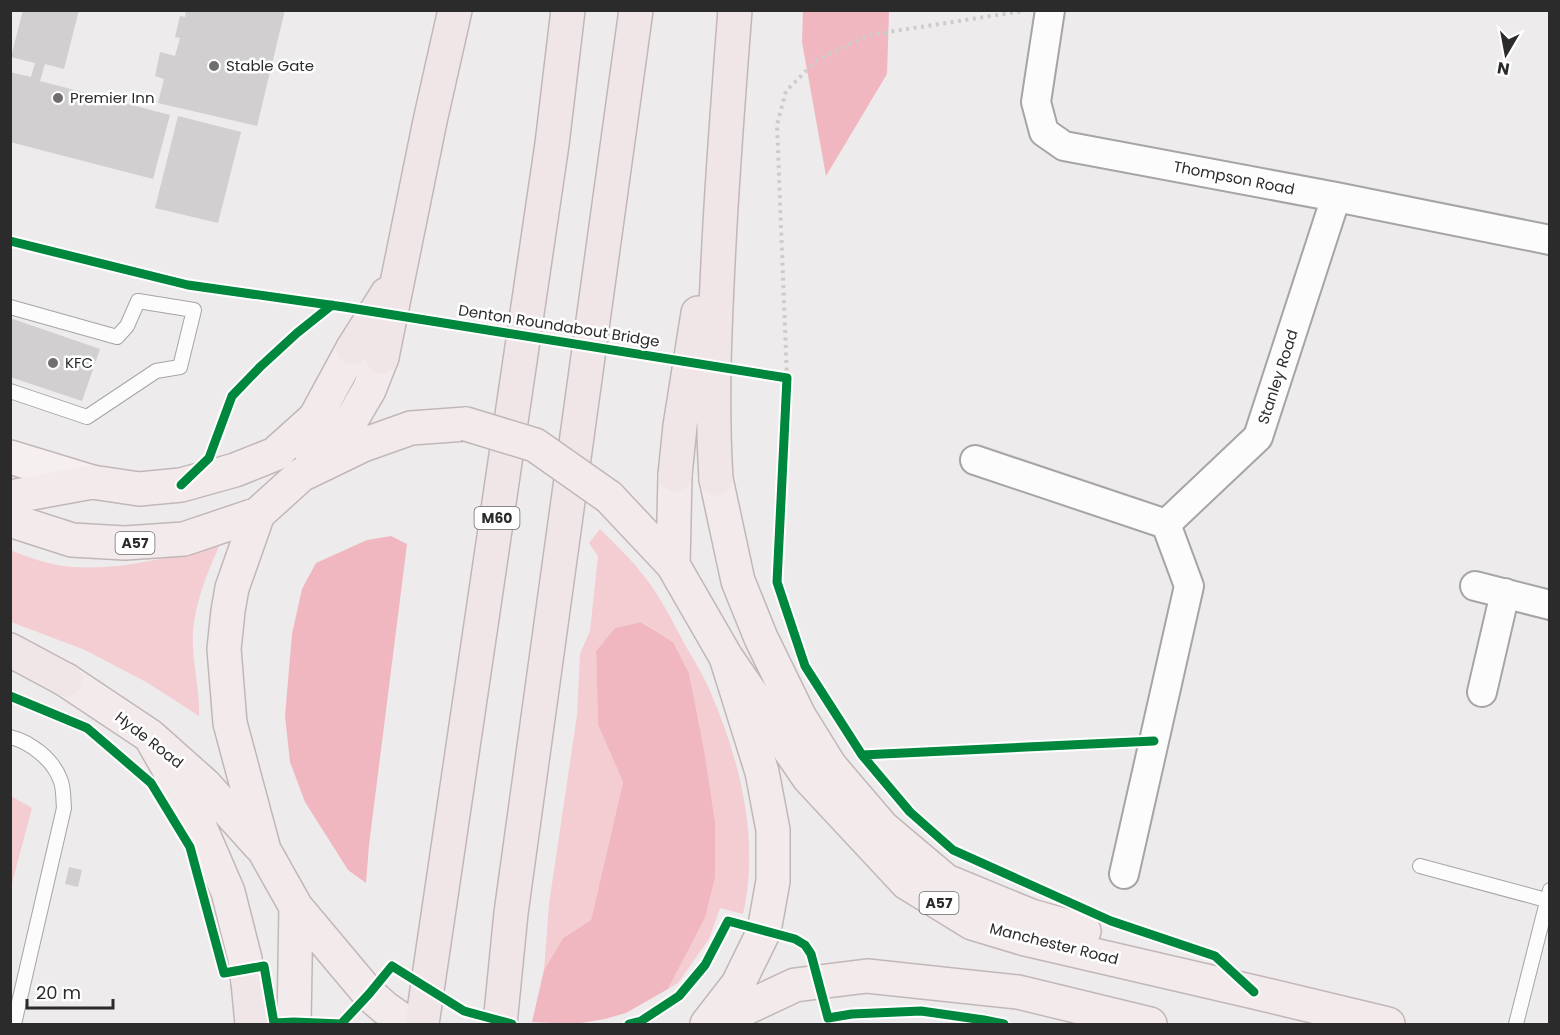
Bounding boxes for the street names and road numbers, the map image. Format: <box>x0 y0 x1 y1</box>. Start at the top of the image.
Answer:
street label: Thompson Road <box>1172 155 1296 200</box>
street label: Denton Roundabout Bridge <box>457 299 661 352</box>
street label: Stanley Road <box>1252 327 1303 427</box>
road number: M60 <box>474 507 520 529</box>
road number: A57 <box>116 532 154 554</box>
street label: Hyde Road <box>111 706 188 773</box>
road number: A57 <box>920 892 958 914</box>
street label: Manchester Road <box>988 917 1121 970</box>

